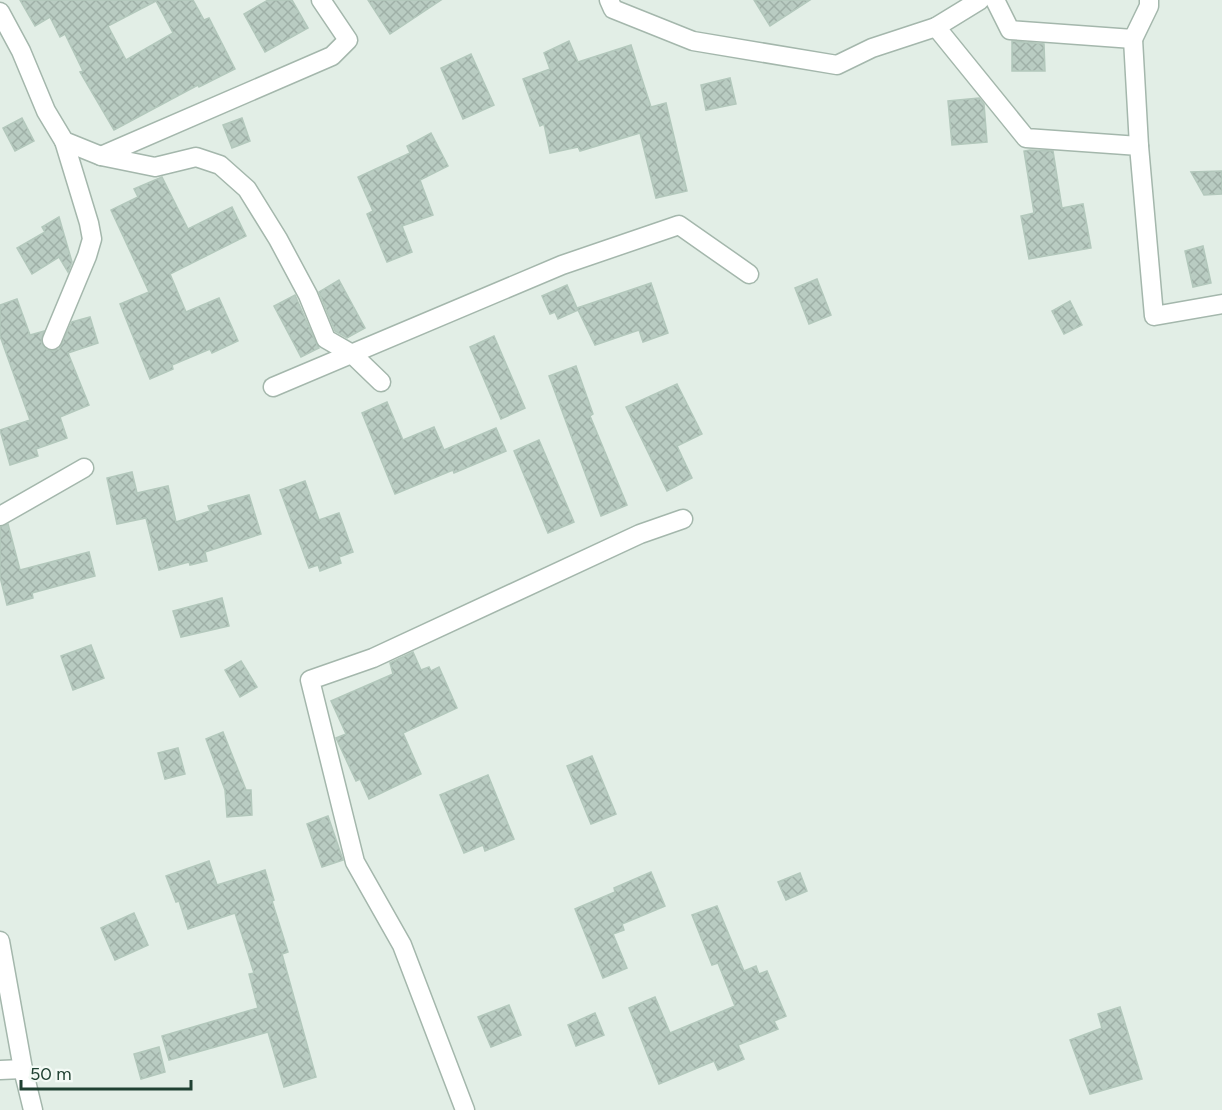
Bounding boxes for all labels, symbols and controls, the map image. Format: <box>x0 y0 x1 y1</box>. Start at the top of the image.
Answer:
scale bar <box>21 1053 190 1091</box>
text: 50 m <box>30 1063 72 1085</box>

